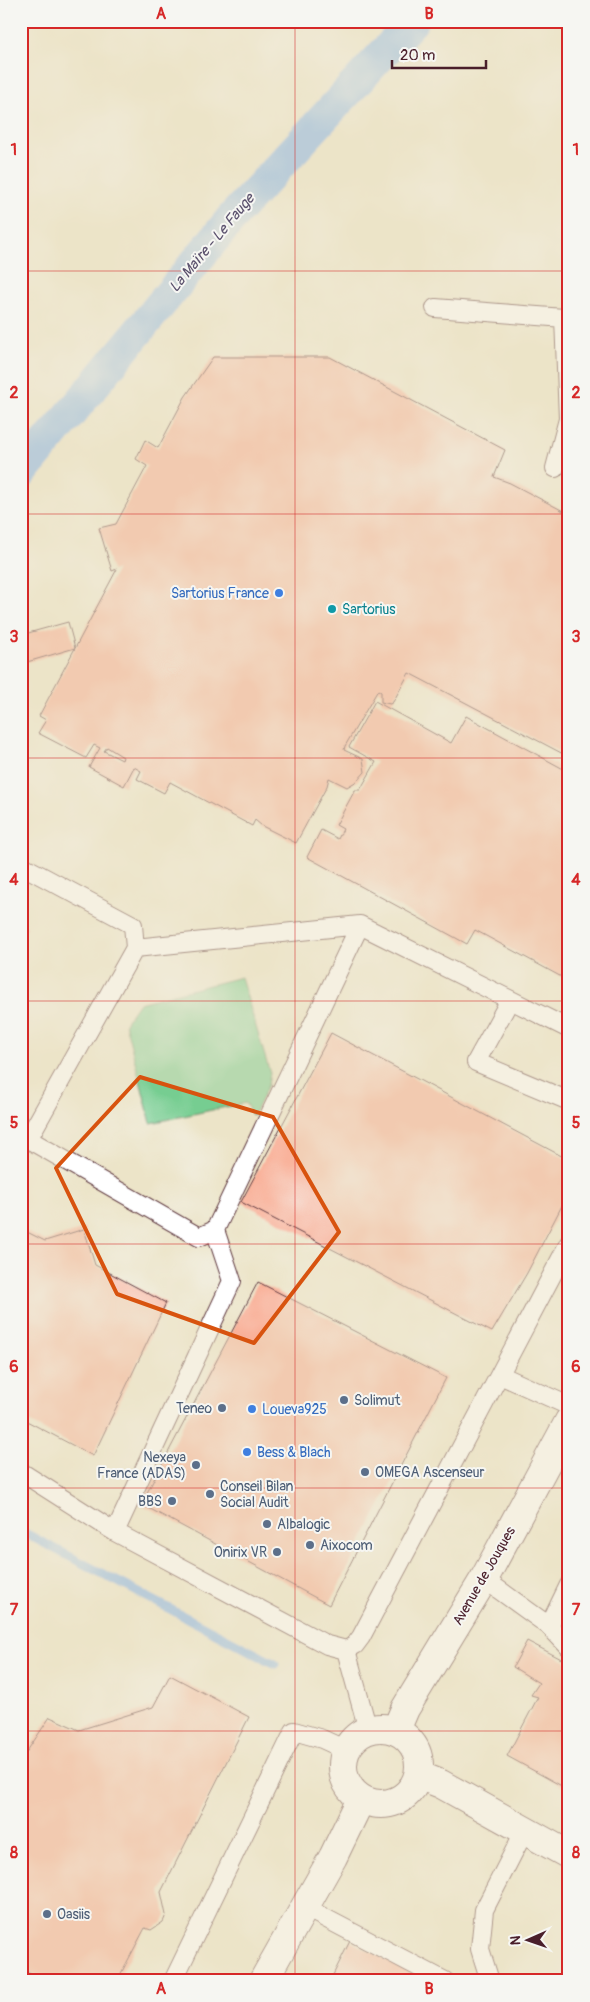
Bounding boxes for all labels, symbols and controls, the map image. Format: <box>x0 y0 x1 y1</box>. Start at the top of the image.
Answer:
text: A <box>156 4 167 24</box>
text: B <box>424 4 434 24</box>
scale bar <box>392 38 486 70</box>
text: 20 m <box>400 46 435 65</box>
text: 1 <box>11 140 17 160</box>
text: 1 <box>573 140 579 160</box>
water label: La Maïre - Le Fauge <box>165 189 260 296</box>
text: 2 <box>10 383 19 403</box>
text: 2 <box>572 383 581 403</box>
place label: Sartorius France <box>171 585 269 602</box>
marker: Sartorius France <box>273 587 285 599</box>
place label: Sartorius <box>342 601 396 618</box>
marker: Sartorius <box>326 603 338 615</box>
text: 3 <box>10 627 19 647</box>
text: 3 <box>572 627 581 647</box>
text: 4 <box>9 870 19 890</box>
text: 4 <box>571 870 581 890</box>
text: 5 <box>10 1113 19 1133</box>
text: 5 <box>572 1113 581 1133</box>
text: 6 <box>9 1357 19 1377</box>
text: 6 <box>571 1357 581 1377</box>
place label: Solimut <box>354 1392 401 1409</box>
marker: Solimut <box>338 1394 350 1406</box>
place label: Teneo <box>176 1400 212 1417</box>
place label: Loueva925 <box>262 1401 327 1418</box>
marker: Teneo <box>216 1402 228 1414</box>
marker: Loueva925 <box>246 1403 258 1415</box>
place label: Bess & Blach <box>257 1444 331 1461</box>
marker: Bess & Blach <box>241 1446 253 1458</box>
place label: Nexeya France (ADAS) <box>97 1449 186 1482</box>
marker: Nexeya France (ADAS) <box>190 1459 202 1471</box>
place label: OMEGA Ascenseur <box>375 1464 485 1481</box>
marker: OMEGA Ascenseur <box>359 1466 371 1478</box>
place label: Conseil Bilan Social Audit <box>220 1478 294 1511</box>
marker: Conseil Bilan Social Audit <box>204 1488 216 1500</box>
place label: BBS <box>138 1493 162 1510</box>
marker: BBS <box>166 1495 178 1507</box>
place label: Albalogic <box>277 1516 330 1533</box>
marker: Albalogic <box>261 1518 273 1530</box>
street label: Avenue de Jouques <box>449 1523 519 1628</box>
place label: Aixocom <box>320 1537 373 1554</box>
marker: Aixocom <box>304 1539 316 1551</box>
place label: Onirix VR <box>214 1544 267 1561</box>
marker: Onirix VR <box>271 1546 283 1558</box>
text: 7 <box>10 1600 19 1620</box>
text: 7 <box>572 1600 581 1620</box>
text: 8 <box>10 1843 18 1863</box>
text: 8 <box>572 1843 580 1863</box>
place label: Oasiis <box>57 1906 91 1923</box>
marker: Oasiis <box>41 1908 53 1920</box>
north arrow <box>502 1914 552 1964</box>
text: N <box>507 1935 524 1945</box>
text: A <box>156 1979 167 1999</box>
text: B <box>424 1979 434 1999</box>

